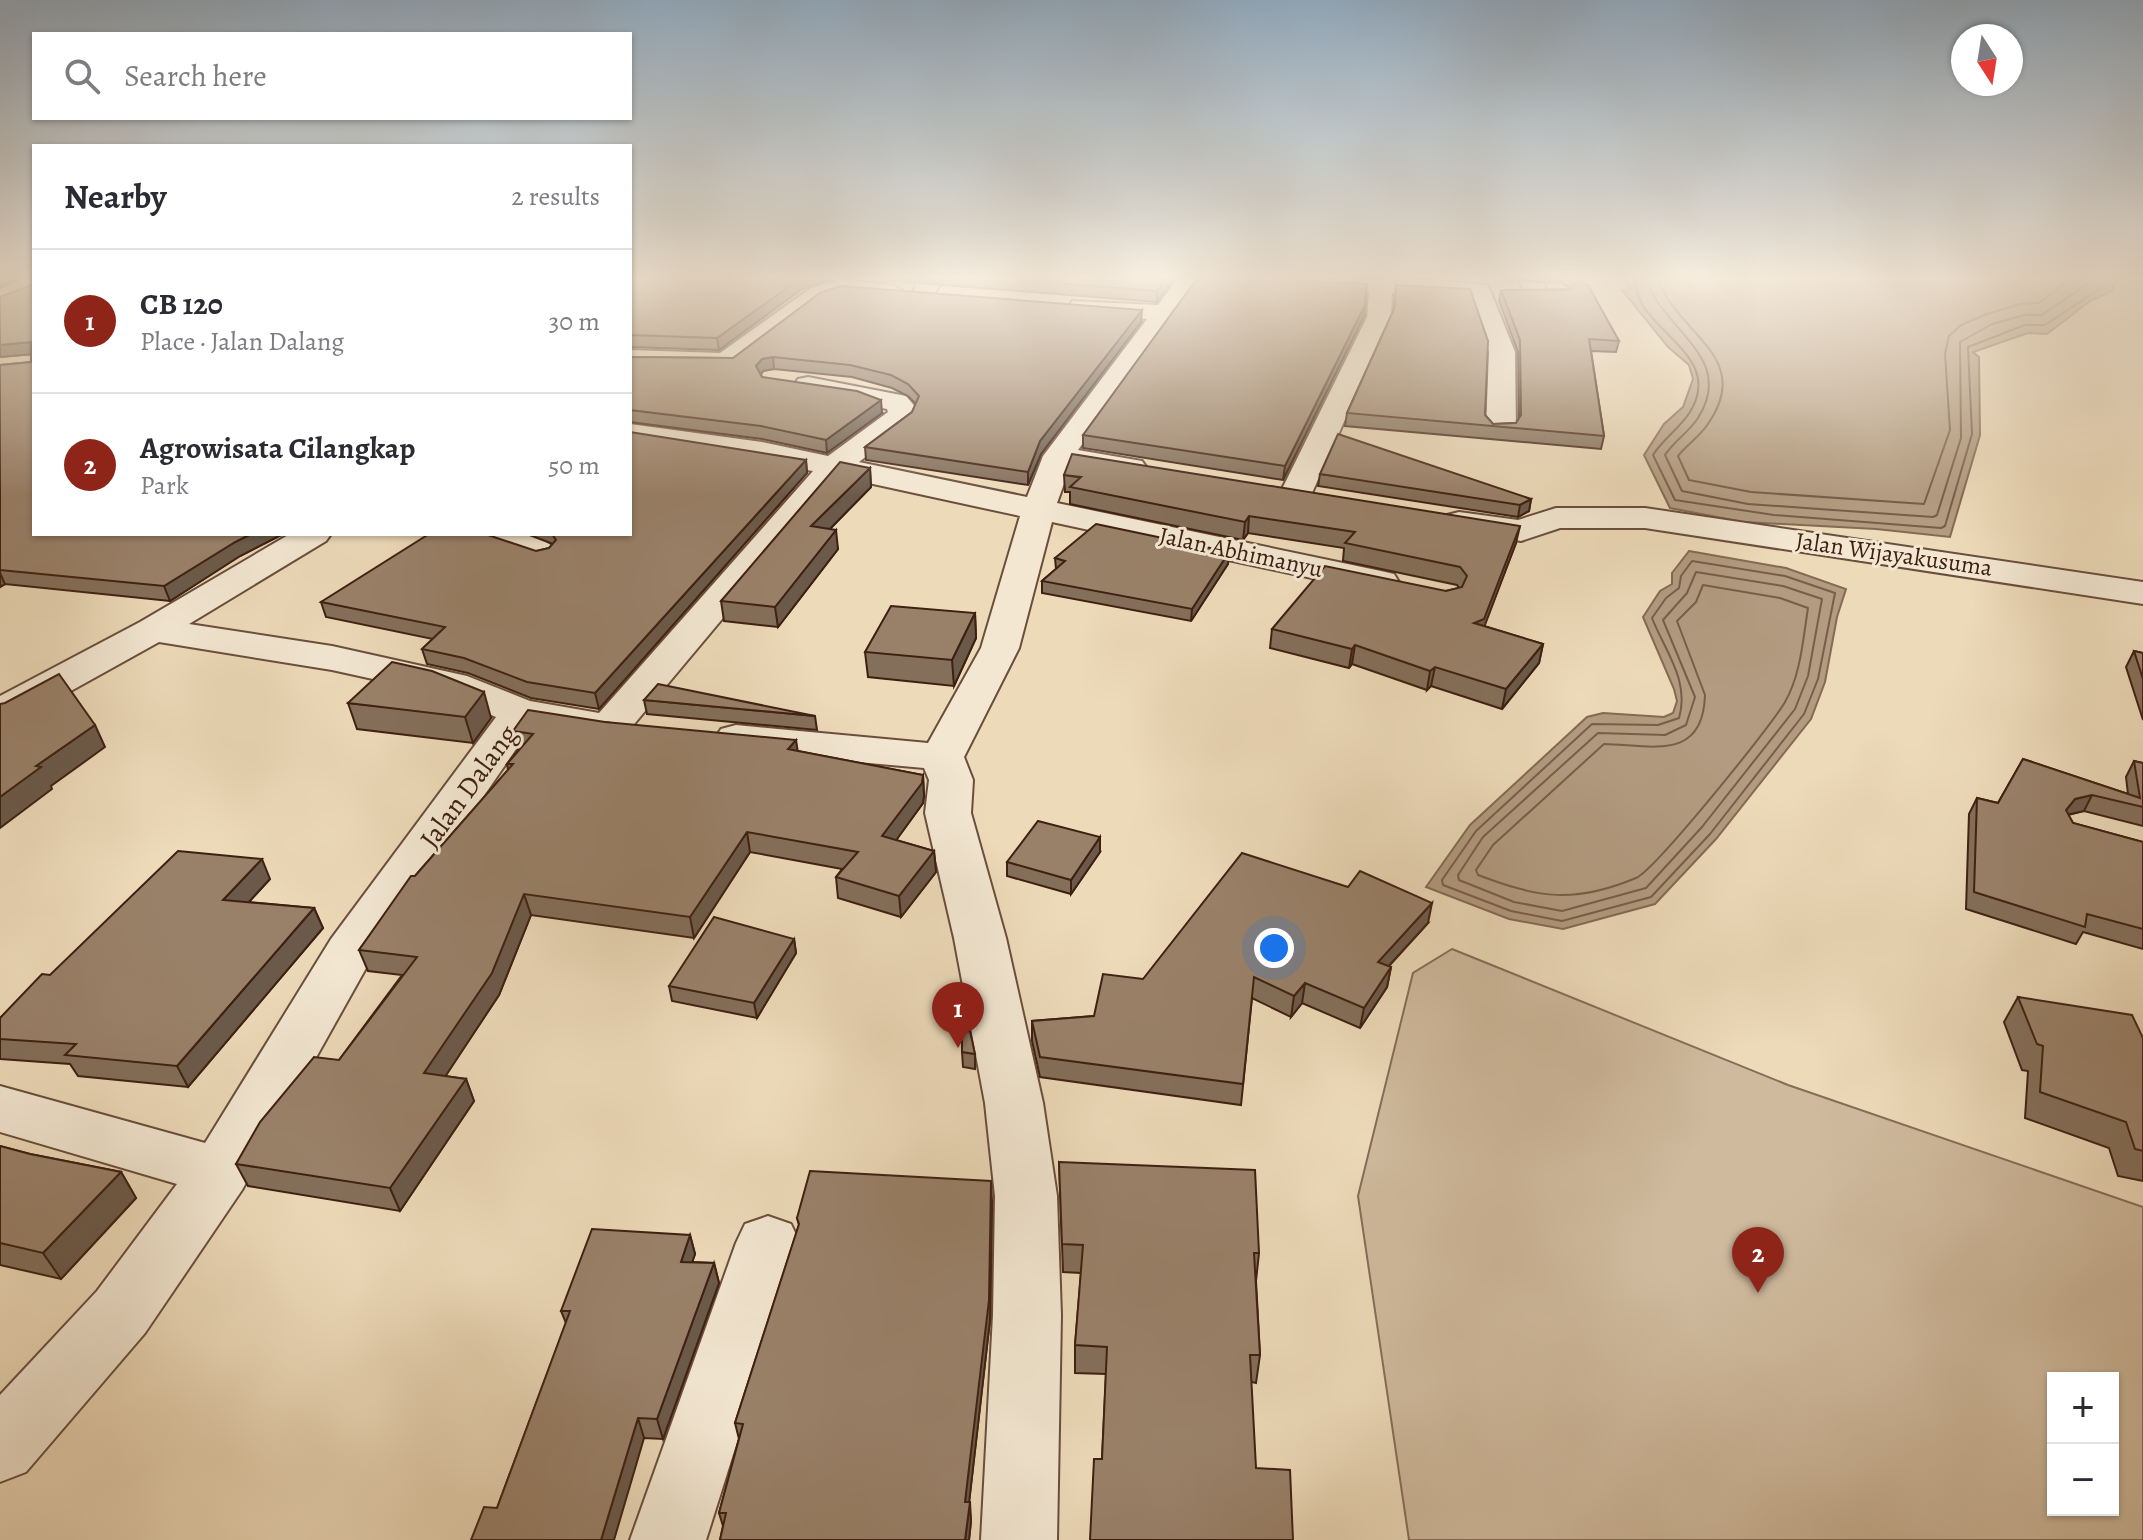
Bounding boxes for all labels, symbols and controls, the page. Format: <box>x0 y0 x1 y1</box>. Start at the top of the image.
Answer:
north arrow <box>1951 24 2023 96</box>
search box <box>32 32 632 120</box>
icon: search <box>60 54 104 98</box>
text: Search here <box>124 56 267 96</box>
text: Nearby <box>64 173 167 220</box>
text: 2 results <box>511 179 600 214</box>
text: CB 120 <box>140 284 223 324</box>
text: 1 <box>85 304 95 339</box>
text: 30 m <box>549 304 600 339</box>
text: Place · Jalan Dalang <box>140 324 344 359</box>
text: Agrowisata Cilangkap <box>140 428 415 468</box>
text: 2 <box>84 448 96 483</box>
text: 50 m <box>548 448 600 483</box>
text: Park <box>140 468 189 503</box>
street label: Jalan Abhimanyu <box>1156 519 1326 585</box>
street label: Jalan Wijayakusuma <box>1794 524 1995 584</box>
street label: Jalan Dalang <box>411 717 527 856</box>
your location <box>1254 928 1294 968</box>
pin: 1 <box>932 982 984 1048</box>
pin: 2 <box>1732 1227 1784 1293</box>
map controls <box>2047 1372 2119 1516</box>
button: + <box>2047 1372 2119 1444</box>
button: − <box>2047 1444 2119 1516</box>

